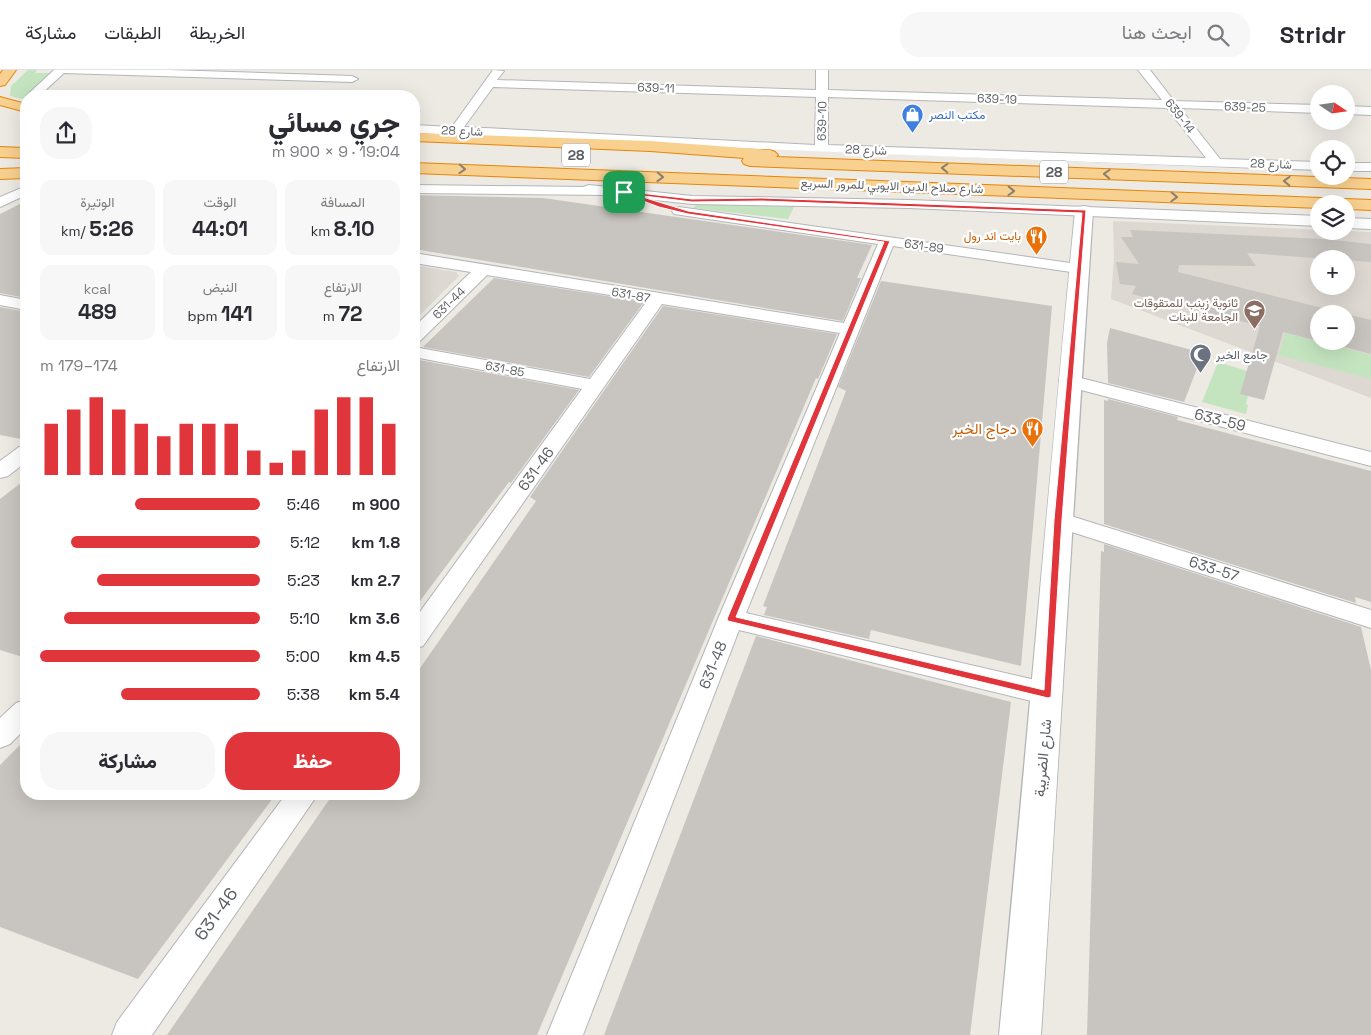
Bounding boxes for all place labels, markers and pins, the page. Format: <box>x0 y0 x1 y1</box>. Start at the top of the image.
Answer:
shop icon: مكتب النصر <box>901 103 925 134</box>
place label: مكتب النصر <box>928 107 985 123</box>
pin <box>603 171 645 213</box>
restaurant icon: بايت اند رول <box>1025 224 1049 255</box>
place label: بايت اند رول <box>964 228 1021 244</box>
place label: ثانوية زينب للمتقوقات الجامعة للبنات <box>1134 295 1238 325</box>
school or university icon: ثانوية زينب للمتقوقات الجامعة للبنات <box>1242 298 1266 329</box>
mosque icon: جامع الخير <box>1188 343 1212 374</box>
place label: جامع الخير <box>1215 347 1268 364</box>
restaurant icon: دجاج الخير <box>1021 417 1045 448</box>
place label: دجاج الخير <box>951 419 1017 440</box>

